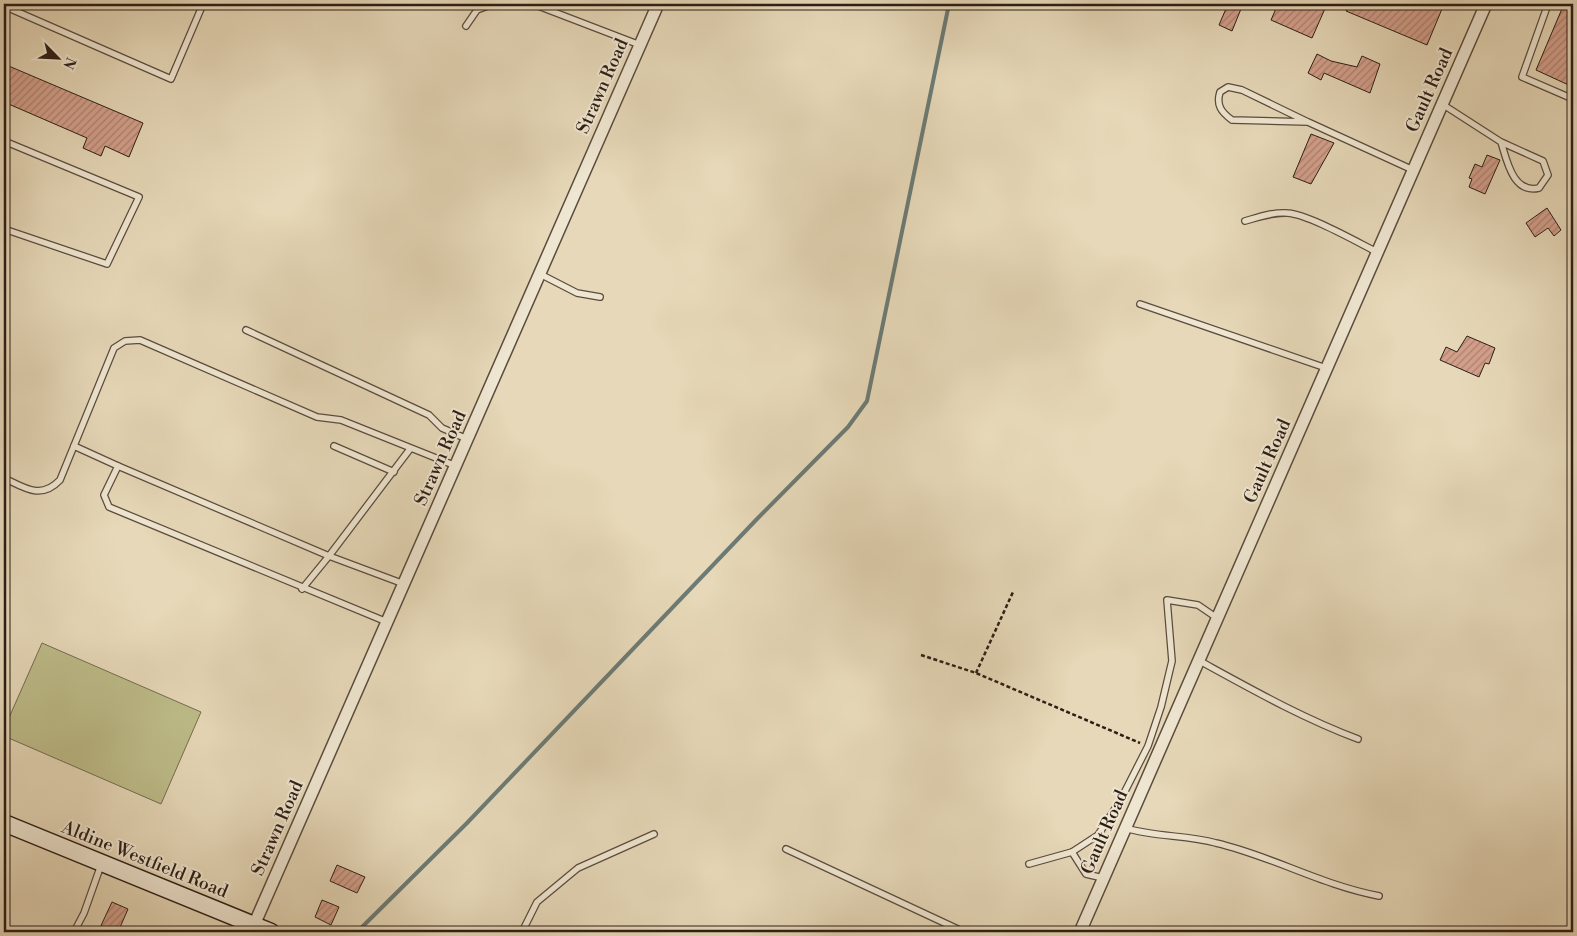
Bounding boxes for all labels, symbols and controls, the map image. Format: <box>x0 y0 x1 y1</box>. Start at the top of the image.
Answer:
north arrow <box>32 32 82 82</box>
street label: Strawn Road <box>571 34 634 137</box>
street label: Gault Road <box>1401 44 1459 136</box>
text: N <box>58 54 79 72</box>
street label: Strawn Road <box>409 406 472 509</box>
street label: Gault Road <box>1239 415 1297 507</box>
street label: Strawn Road <box>246 776 309 879</box>
street label: Gault Road <box>1076 786 1134 878</box>
street label: Aldine Westfield Road <box>57 815 232 904</box>

